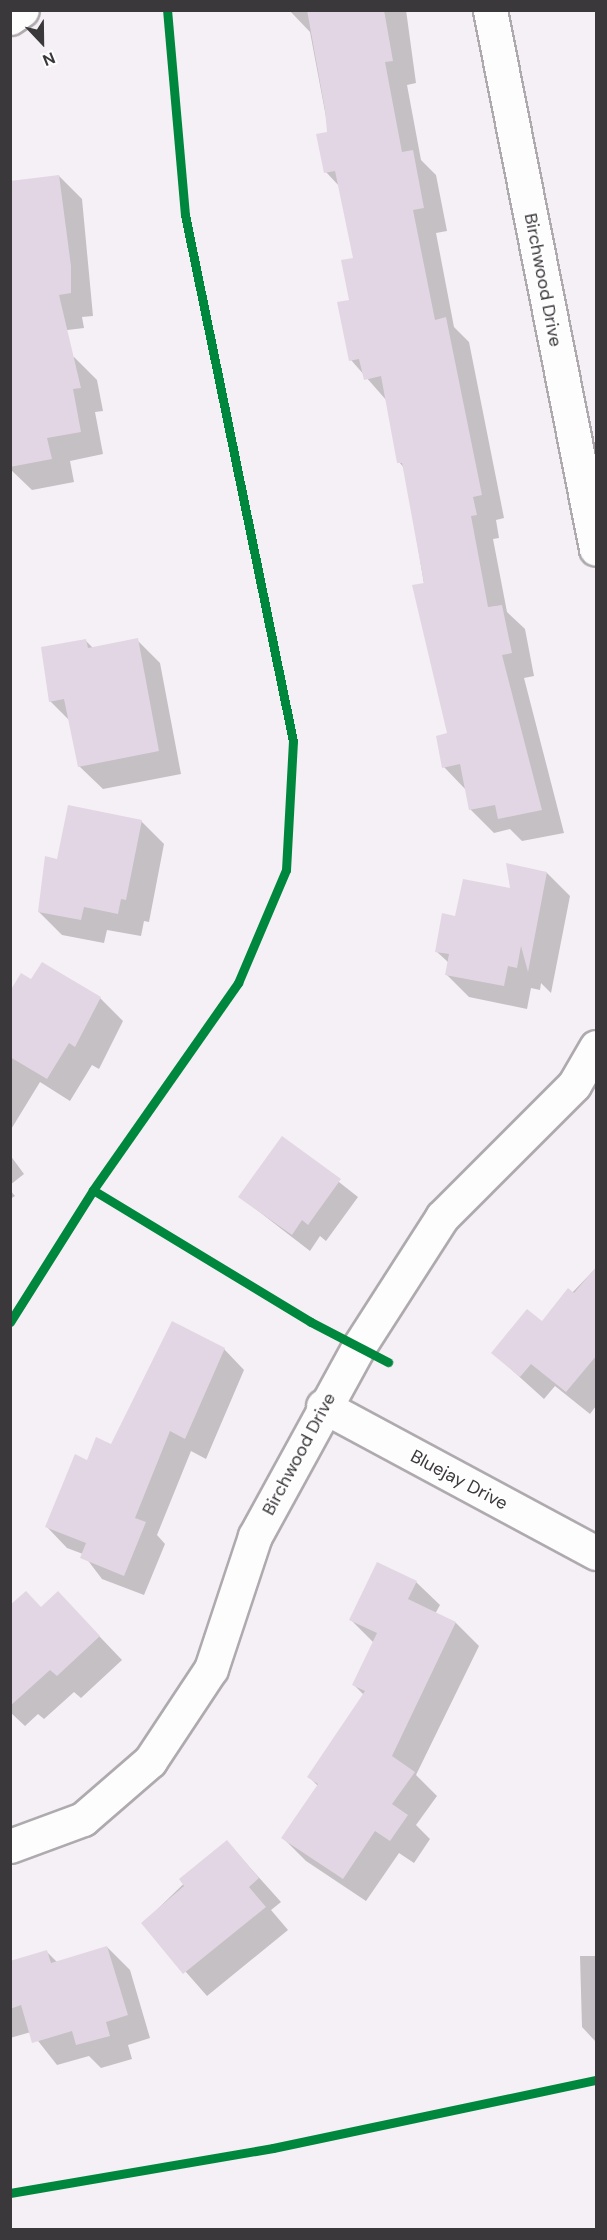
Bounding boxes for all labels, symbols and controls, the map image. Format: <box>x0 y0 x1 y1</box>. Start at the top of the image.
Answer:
north arrow <box>12 12 72 72</box>
text: N <box>40 47 58 71</box>
street label: Birchwood Drive <box>519 211 567 349</box>
street label: Birchwood Drive <box>258 1389 340 1519</box>
street label: Bluejay Drive <box>407 1445 511 1515</box>

